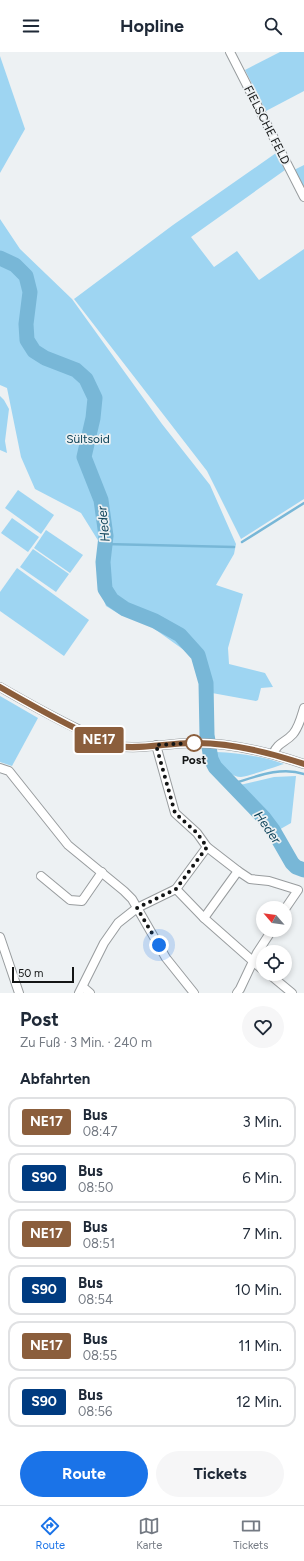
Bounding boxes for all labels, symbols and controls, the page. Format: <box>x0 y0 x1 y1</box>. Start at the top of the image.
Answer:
icon: menu <box>20 15 42 37</box>
text: Hopline <box>120 15 184 37</box>
icon: search <box>262 15 284 37</box>
street label: FIELSCHE FELD <box>241 83 293 167</box>
park label: Sültsoid <box>66 432 110 446</box>
water label: Heder <box>94 505 113 543</box>
line badge: NE17 <box>71 727 127 753</box>
text: NE17 <box>83 731 115 748</box>
marker: Post <box>185 734 203 752</box>
place label: Post <box>182 753 206 767</box>
water label: Heder <box>251 808 284 847</box>
north arrow <box>256 901 292 937</box>
map controls <box>256 901 292 981</box>
your location <box>149 935 169 955</box>
button: locate <box>256 945 292 981</box>
scale bar <box>12 965 74 984</box>
text: 50 m <box>18 967 43 980</box>
button: heart <box>242 1006 284 1048</box>
text: Post <box>20 1008 59 1031</box>
text: Zu Fuß · 3 Min. · 240 m <box>20 1035 152 1050</box>
text: Abfahrten <box>20 1070 90 1088</box>
text: Bus <box>83 1106 107 1124</box>
text: NE17 <box>30 1113 63 1130</box>
text: 3 Min. <box>242 1113 282 1131</box>
text: 08:47 <box>83 1124 117 1139</box>
text: Bus <box>78 1162 103 1180</box>
text: S90 <box>31 1169 57 1186</box>
text: 6 Min. <box>242 1169 282 1187</box>
text: 08:50 <box>78 1180 113 1195</box>
text: Bus <box>83 1218 107 1236</box>
text: NE17 <box>30 1225 63 1242</box>
text: 7 Min. <box>243 1225 282 1243</box>
text: 08:51 <box>83 1236 115 1251</box>
text: Bus <box>78 1274 103 1292</box>
text: S90 <box>31 1281 57 1298</box>
text: 10 Min. <box>235 1281 282 1299</box>
text: 08:54 <box>78 1292 113 1307</box>
text: Bus <box>83 1330 107 1348</box>
text: NE17 <box>30 1337 63 1354</box>
text: 11 Min. <box>238 1337 282 1355</box>
text: 08:55 <box>83 1348 117 1363</box>
text: Bus <box>78 1386 103 1404</box>
text: S90 <box>31 1393 57 1410</box>
text: 12 Min. <box>236 1393 282 1411</box>
text: 08:56 <box>78 1404 112 1419</box>
button: Route <box>20 1451 148 1497</box>
button: Tickets <box>156 1451 284 1497</box>
tab: Route <box>36 1515 65 1552</box>
tab: Karte <box>136 1515 162 1552</box>
tab: Tickets <box>233 1515 268 1552</box>

